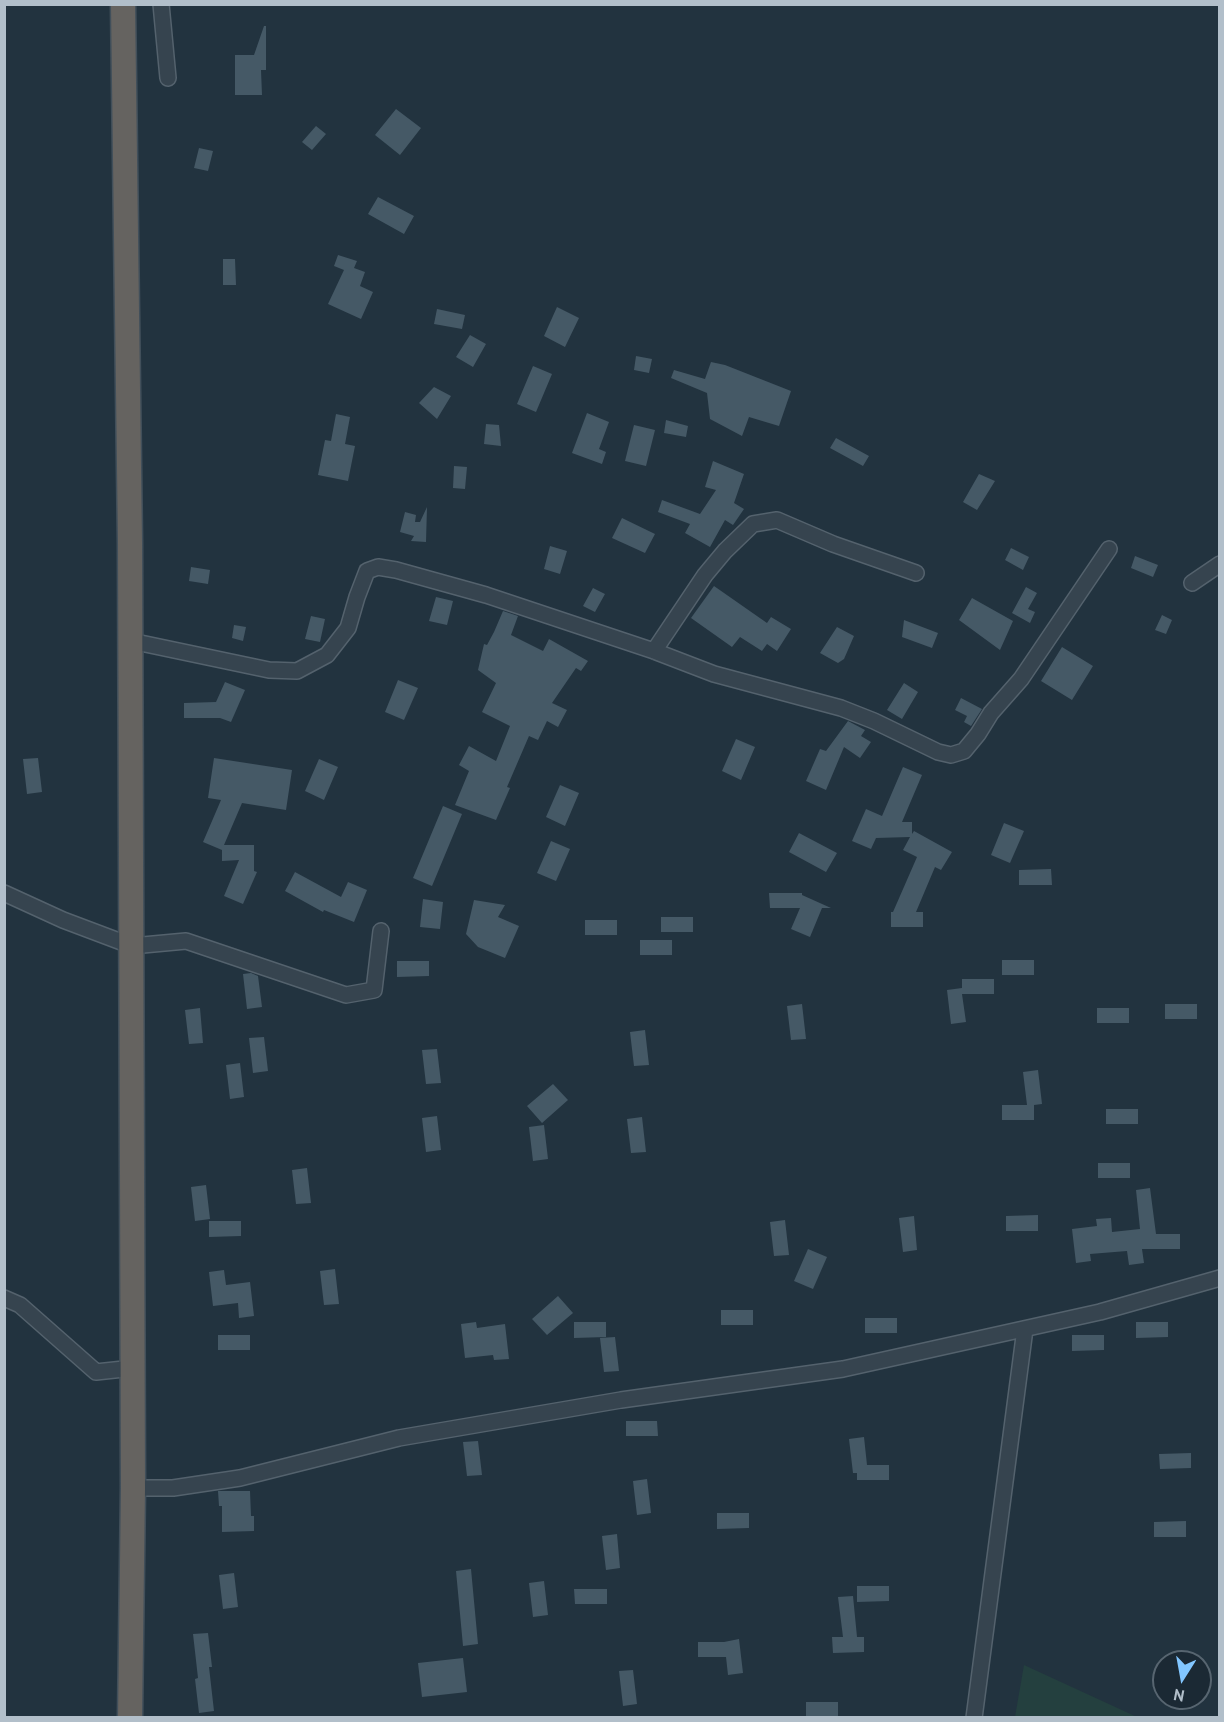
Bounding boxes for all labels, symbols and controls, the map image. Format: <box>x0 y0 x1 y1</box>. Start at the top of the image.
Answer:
north arrow <box>1152 1650 1212 1710</box>
text: N <box>1172 1685 1186 1707</box>

